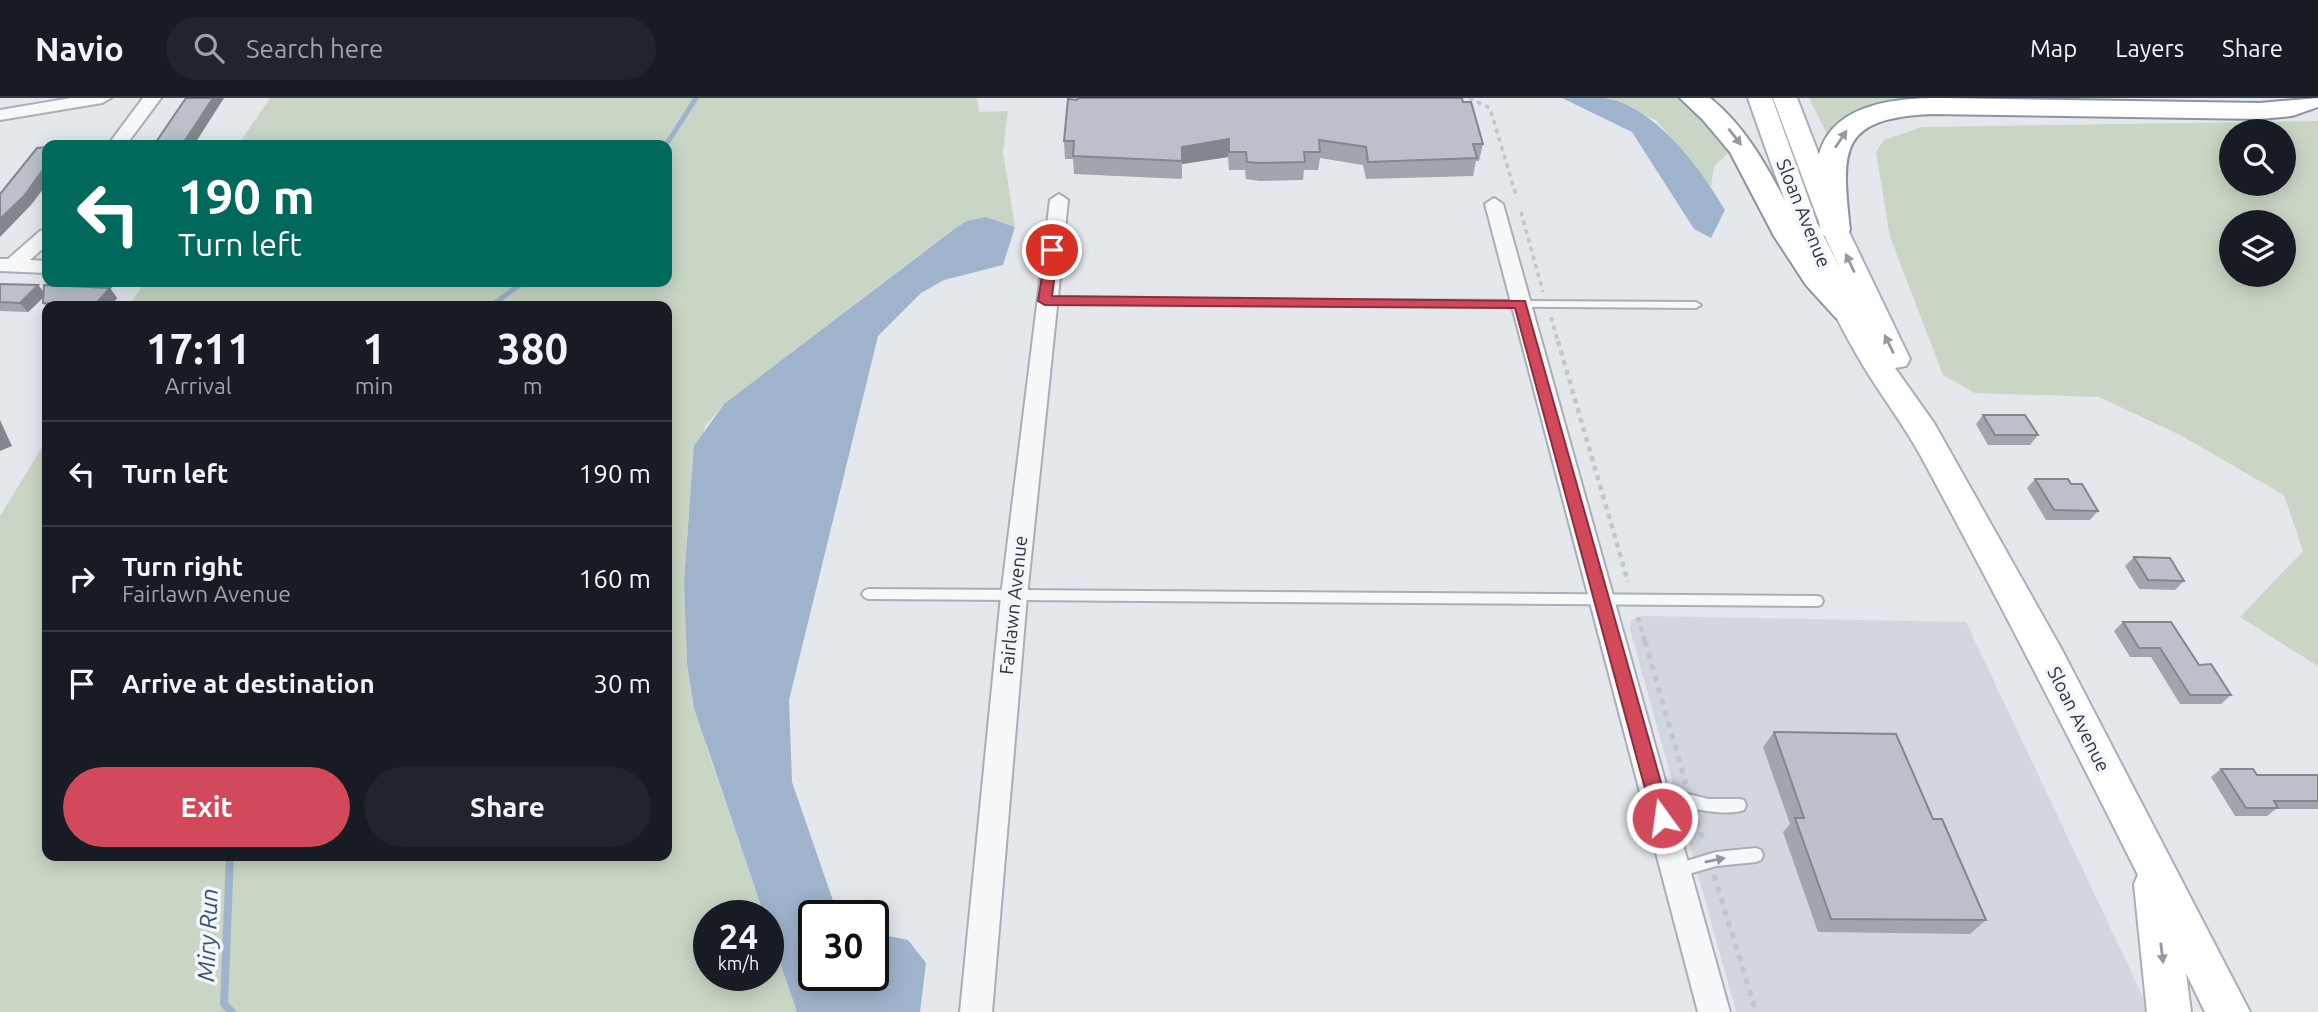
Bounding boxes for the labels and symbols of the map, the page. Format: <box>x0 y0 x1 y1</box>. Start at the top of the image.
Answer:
one-way arrow <box>1728 128 1743 146</box>
one-way arrow <box>1834 130 1847 149</box>
street label: Sloan Avenue <box>1772 156 1836 270</box>
pin <box>1022 220 1082 280</box>
one-way arrow <box>1845 253 1856 273</box>
one-way arrow <box>1884 334 1895 354</box>
street label: Fairlawn Avenue <box>995 534 1031 676</box>
street label: Sloan Avenue <box>2043 663 2115 775</box>
position arrow <box>1625 781 1699 855</box>
one-way arrow <box>1704 855 1726 866</box>
water label: Miry Run <box>192 888 223 982</box>
speed limit sign: 30 <box>798 900 889 991</box>
one-way arrow <box>2156 942 2167 964</box>

